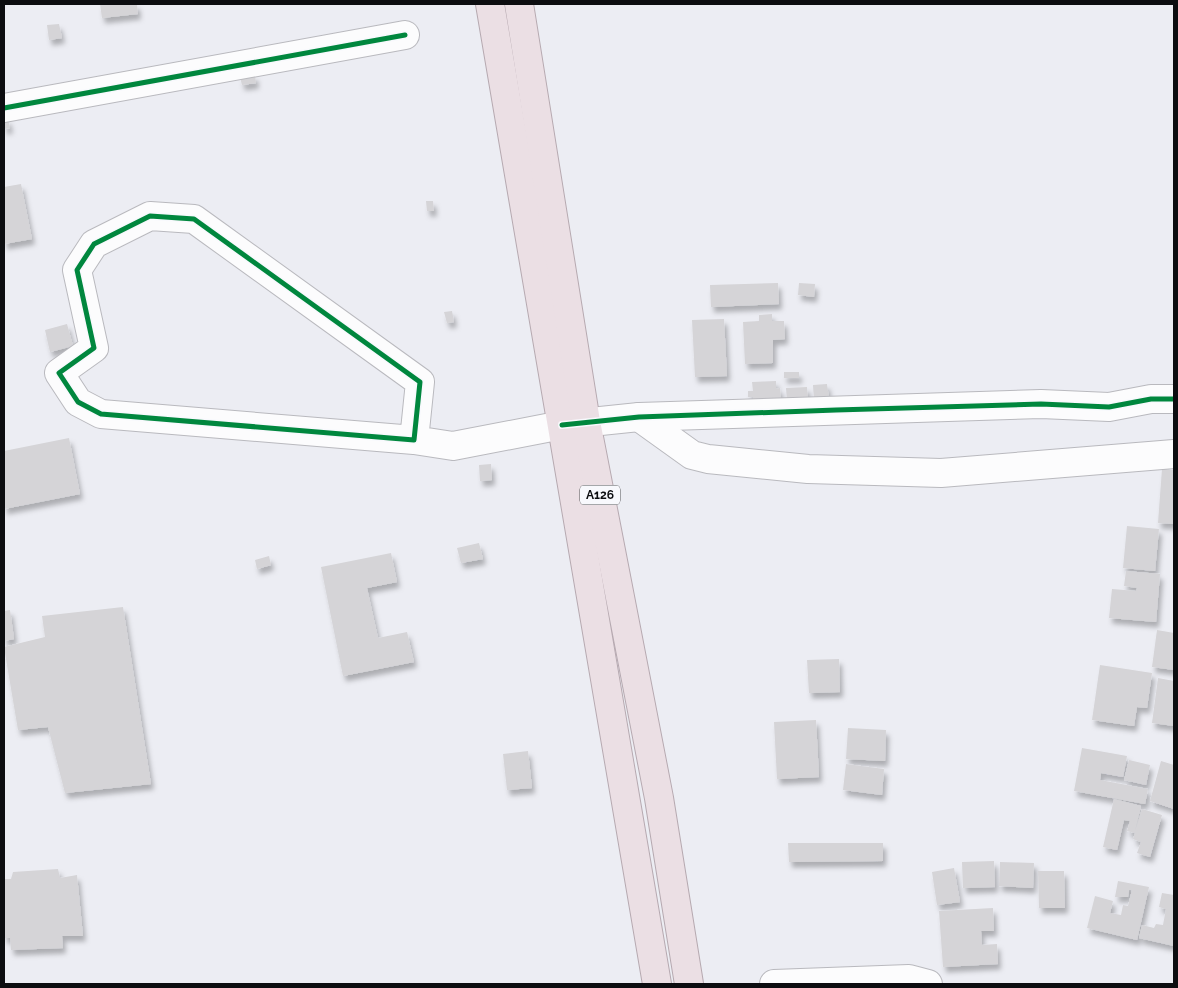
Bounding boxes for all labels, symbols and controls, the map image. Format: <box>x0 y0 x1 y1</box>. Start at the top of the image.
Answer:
road number: A126 <box>580 486 620 504</box>

